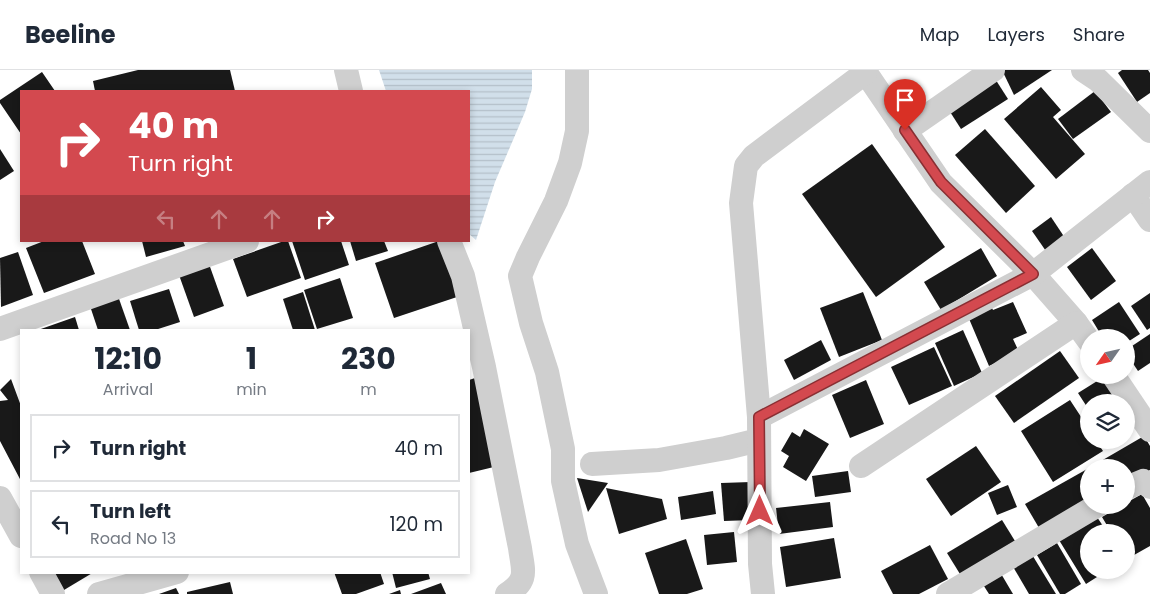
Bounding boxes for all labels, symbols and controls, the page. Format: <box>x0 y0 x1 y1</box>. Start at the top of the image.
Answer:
text: Beeline <box>25 18 116 51</box>
text: Map <box>920 22 960 47</box>
text: Layers <box>988 22 1045 47</box>
text: Share <box>1073 22 1125 47</box>
pin <box>884 79 926 130</box>
icon: arrive <box>891 86 919 114</box>
text: 40 m <box>128 101 219 150</box>
icon: right <box>45 110 110 175</box>
text: Turn right <box>128 148 233 179</box>
icon: left <box>152 205 180 233</box>
icon: ahead <box>205 205 233 233</box>
icon: ahead <box>258 205 286 233</box>
icon: right <box>311 205 339 233</box>
north arrow <box>1080 329 1135 384</box>
map controls <box>1080 329 1135 579</box>
text: 12:10 <box>94 337 162 380</box>
text: 1 <box>246 337 257 380</box>
text: 230 <box>341 337 396 380</box>
text: Arrival <box>103 378 153 401</box>
text: min <box>236 378 267 401</box>
text: m <box>360 378 377 401</box>
button: layers <box>1080 394 1135 449</box>
icon: right <box>47 434 75 462</box>
text: Turn right <box>90 435 186 462</box>
text: 40 m <box>394 435 443 462</box>
button: + <box>1080 459 1135 514</box>
position arrow <box>733 484 785 536</box>
text: Turn left <box>90 498 171 525</box>
icon: left <box>47 510 75 538</box>
text: 120 m <box>389 511 443 538</box>
button: − <box>1080 524 1135 579</box>
text: Road No 13 <box>90 527 176 550</box>

